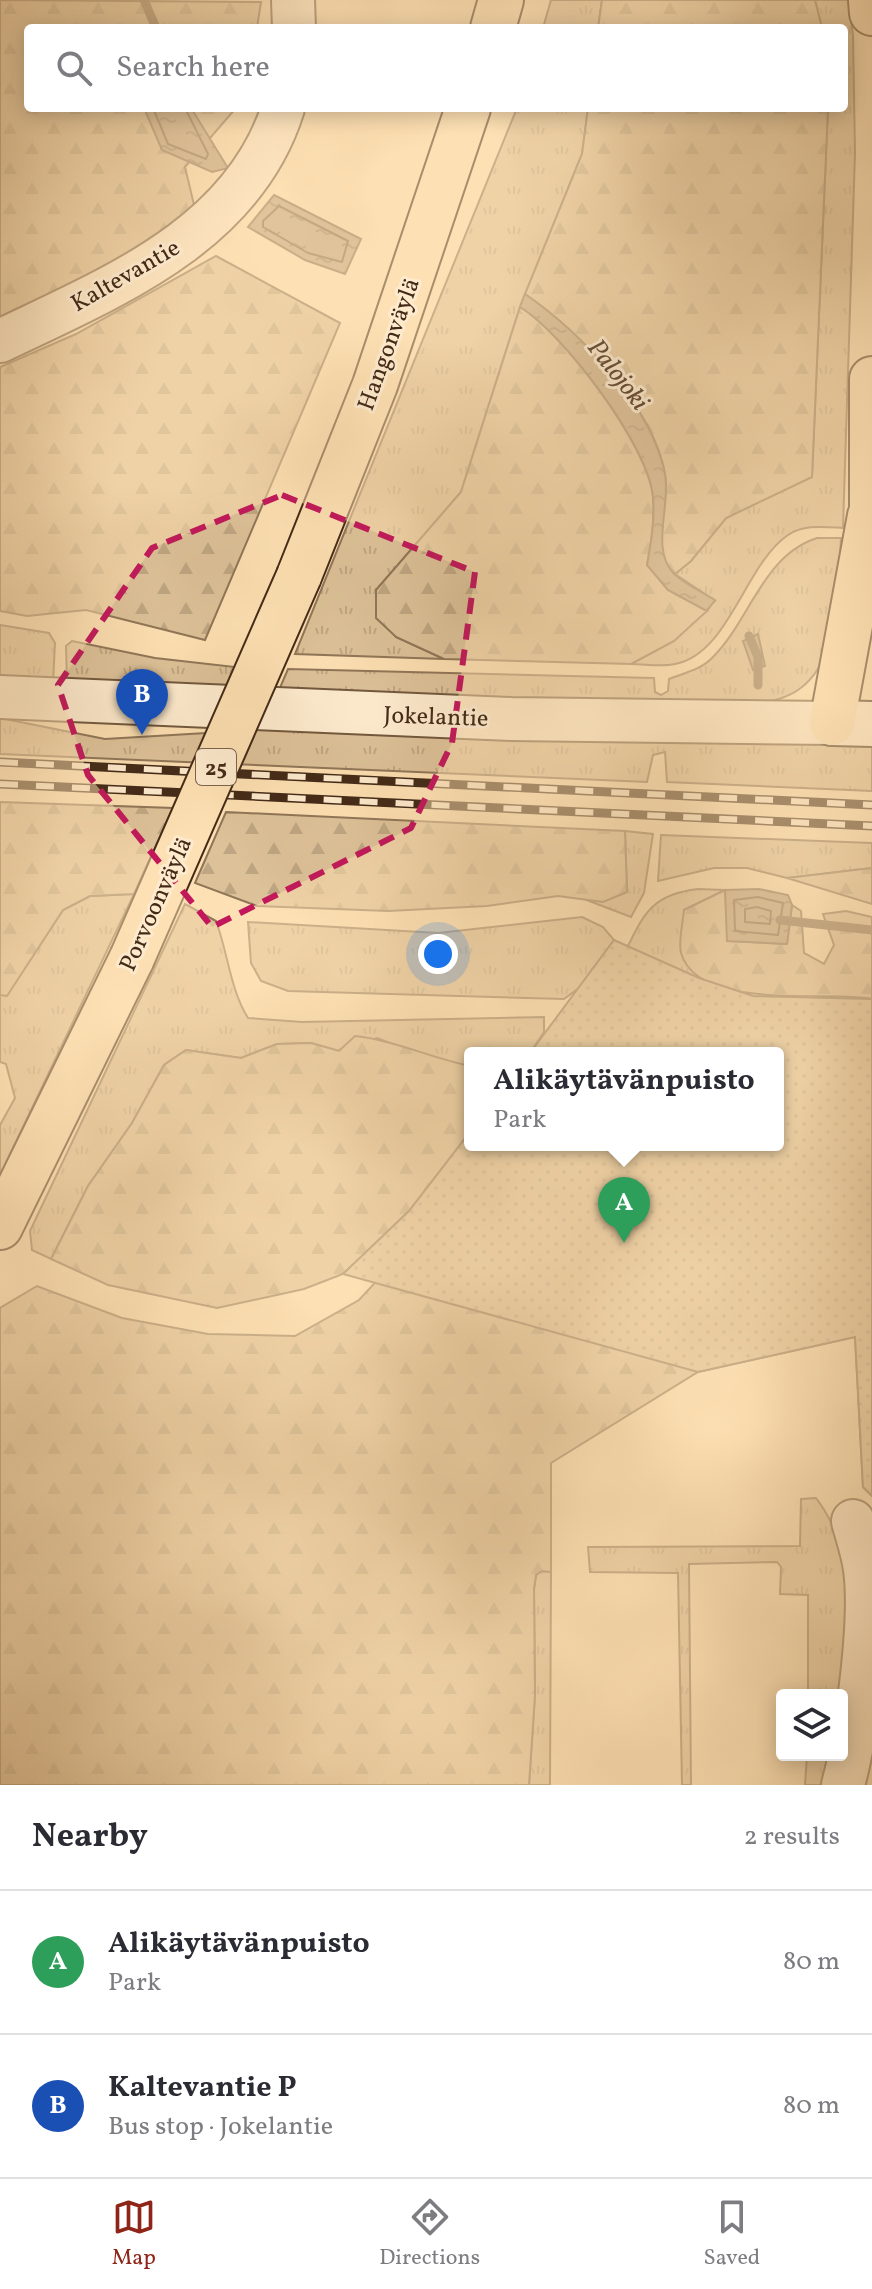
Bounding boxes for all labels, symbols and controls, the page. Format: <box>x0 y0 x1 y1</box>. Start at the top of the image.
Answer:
search box <box>24 24 848 112</box>
icon: search <box>52 46 96 90</box>
text: Search here <box>116 47 270 89</box>
street label: Kaltevantie <box>65 232 187 322</box>
street label: Hangonväylä <box>350 274 430 416</box>
water label: Palojoki <box>578 332 657 419</box>
pin: B <box>116 669 168 735</box>
street label: Jokelantie <box>383 699 489 737</box>
road number: 25 <box>196 749 236 785</box>
street label: Porvoonväylä <box>112 832 202 977</box>
your location <box>418 934 458 974</box>
popup <box>464 1047 784 1151</box>
text: Alikäytävänpuisto <box>493 1060 755 1102</box>
text: Park <box>493 1102 546 1138</box>
pin: A <box>598 1177 650 1243</box>
map controls <box>776 1689 848 1761</box>
button: layers <box>776 1689 848 1761</box>
text: Nearby <box>32 1814 148 1861</box>
text: 2 results <box>744 1819 840 1855</box>
text: Alikäytävänpuisto <box>108 1923 370 1965</box>
text: A <box>49 1944 67 1980</box>
text: 80 m <box>783 1944 840 1980</box>
text: Park <box>108 1965 161 2001</box>
text: Kaltevantie P <box>108 2067 297 2109</box>
text: B <box>49 2088 67 2124</box>
text: 80 m <box>783 2088 840 2124</box>
text: Bus stop · Jokelantie <box>108 2109 333 2145</box>
tab: Map <box>112 2195 156 2274</box>
tab: Directions <box>379 2195 480 2274</box>
tab: Saved <box>704 2195 760 2274</box>

